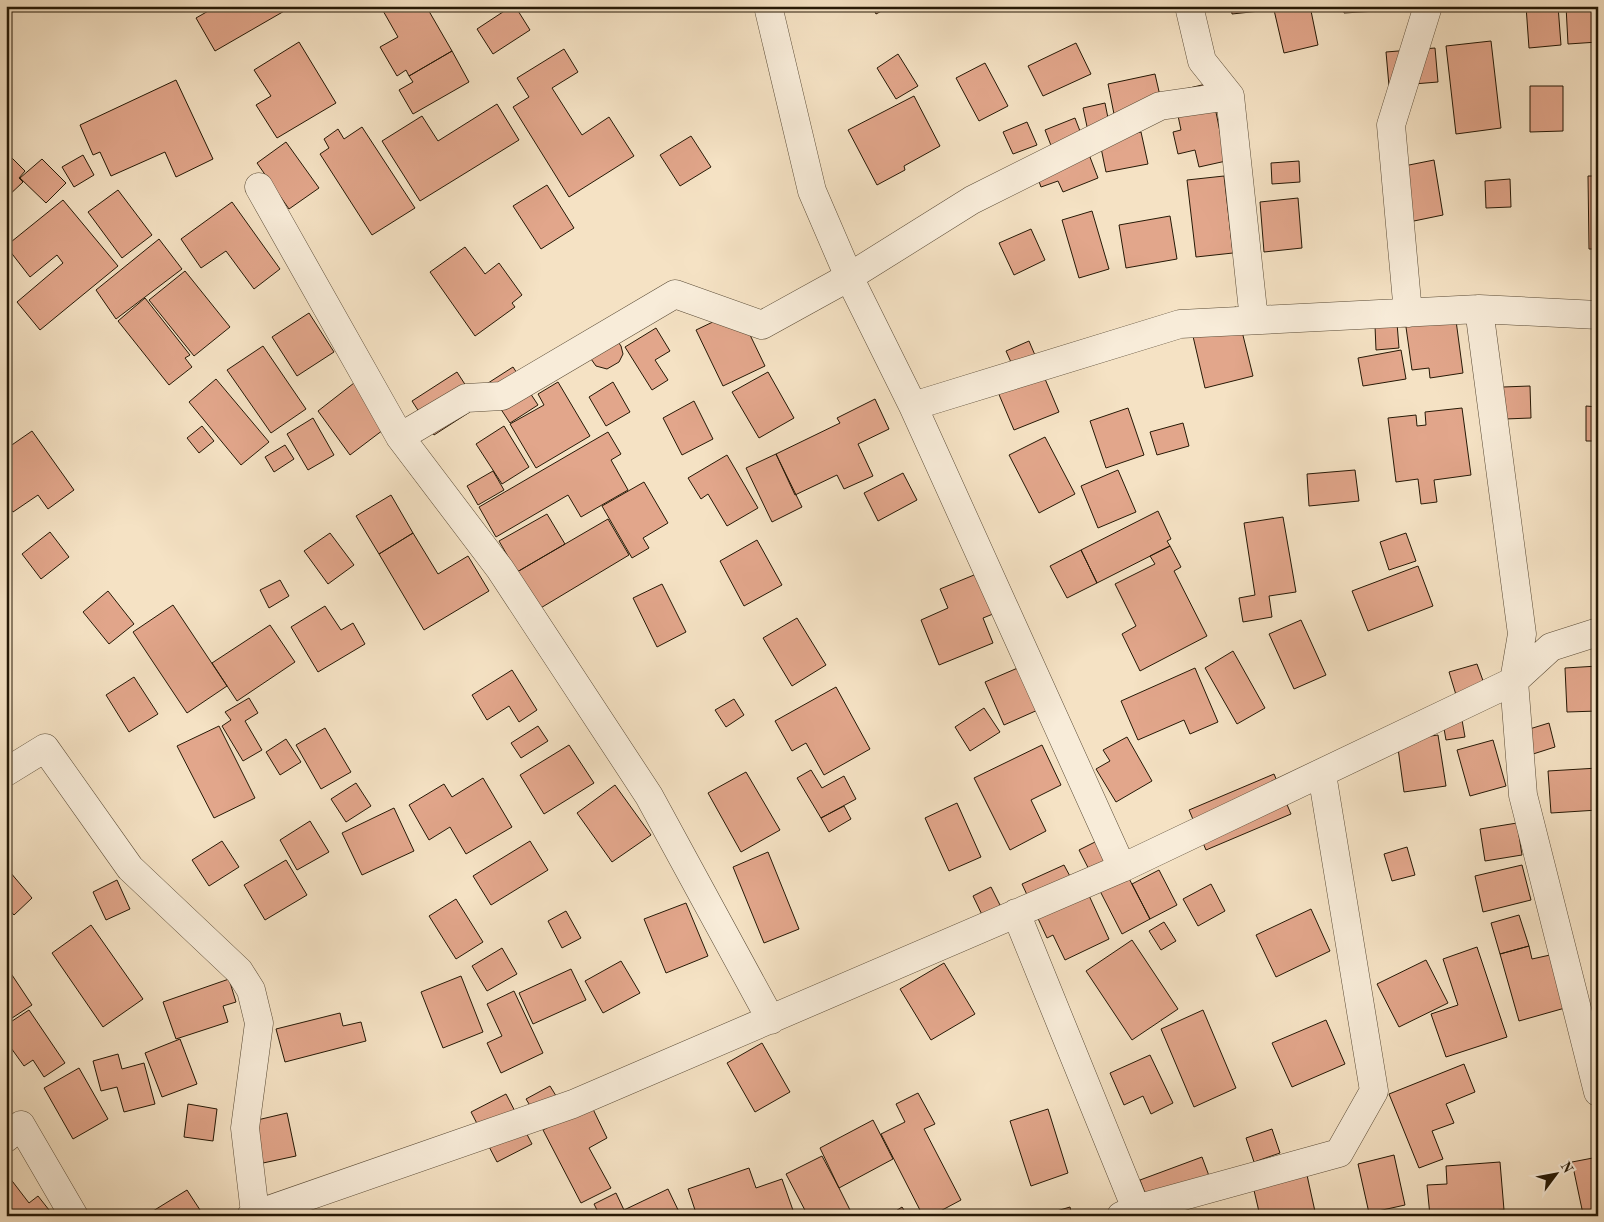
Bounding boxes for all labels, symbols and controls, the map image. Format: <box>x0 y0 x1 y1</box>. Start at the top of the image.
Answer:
north arrow <box>1532 1150 1582 1200</box>
text: N <box>1557 1159 1575 1176</box>

